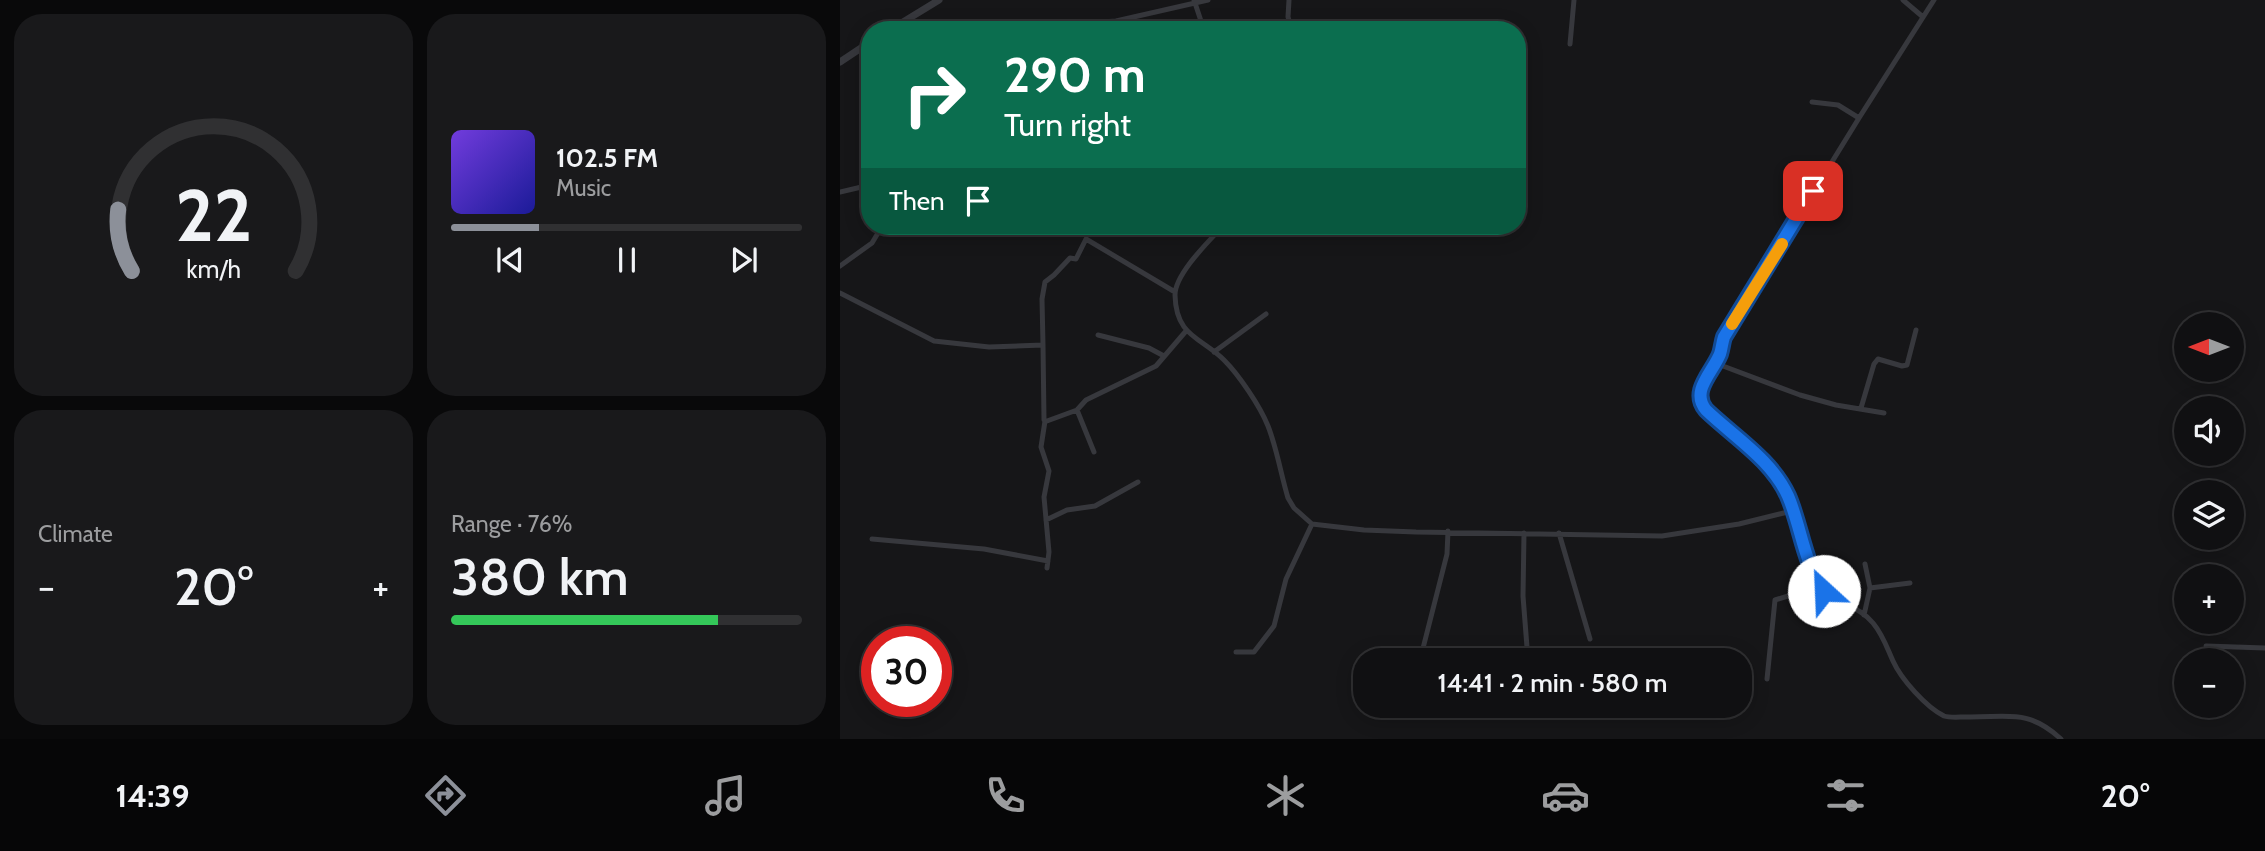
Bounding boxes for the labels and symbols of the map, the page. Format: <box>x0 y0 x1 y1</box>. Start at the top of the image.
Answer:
pin <box>1783 161 1843 221</box>
north arrow <box>2174 312 2244 382</box>
position arrow <box>1787 554 1861 628</box>
speed limit sign: 30 <box>861 626 952 717</box>

